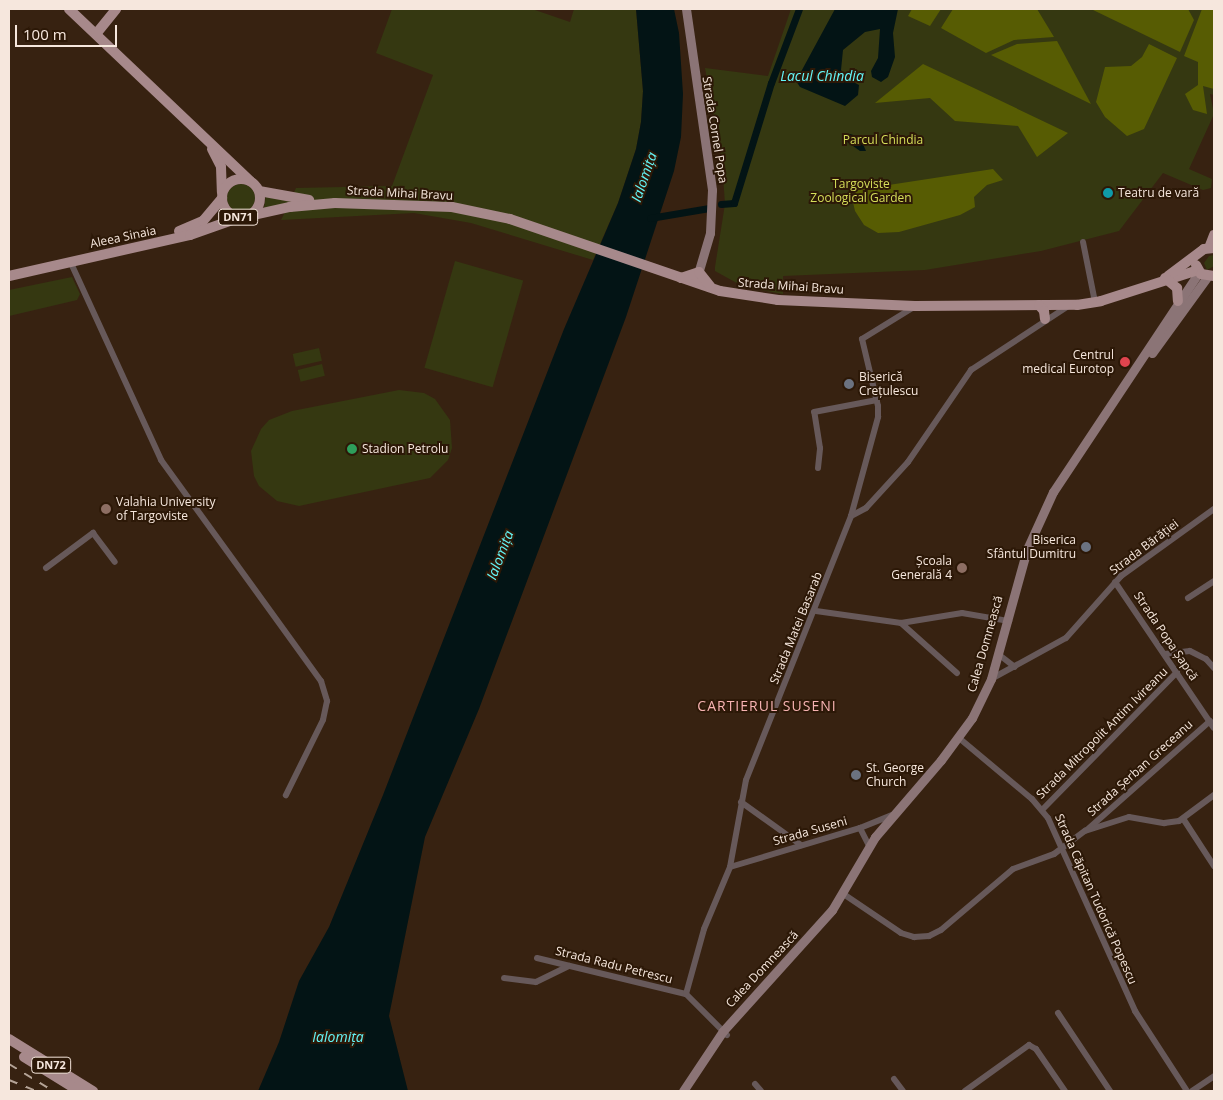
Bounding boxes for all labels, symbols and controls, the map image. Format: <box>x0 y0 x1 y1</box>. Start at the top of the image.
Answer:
scale bar <box>18 15 120 47</box>
text: 100 m <box>23 24 67 44</box>
water label: Lacul Chindia <box>780 68 864 84</box>
street label: Strada Cornel Popa <box>699 76 731 184</box>
park label: Parcul Chindia <box>843 133 923 147</box>
water label: Ialomița <box>628 150 660 204</box>
park label: Targoviste Zoological Garden <box>810 177 912 205</box>
street label: Strada Mihai Bravu <box>347 183 453 203</box>
place label: Teatru de vară <box>1118 186 1199 200</box>
marker: Teatru de vară <box>1102 187 1114 199</box>
road number: DN71 <box>218 208 258 226</box>
street label: Aleea Sinaia <box>89 223 157 251</box>
street label: Strada Mihai Bravu <box>738 275 844 297</box>
place label: Centrul medical Eurotop <box>1022 348 1114 376</box>
marker: Centrul medical Eurotop <box>1118 355 1132 369</box>
place label: Biserică Crețulescu <box>859 370 918 398</box>
marker: Biserică Crețulescu <box>843 378 855 390</box>
place label: Stadion Petrolu <box>362 442 448 456</box>
marker: Stadion Petrolu <box>346 443 358 455</box>
place label: Valahia University of Targoviste <box>116 495 216 523</box>
marker: Valahia University of Targoviste <box>100 503 112 515</box>
street label: Strada Bărăției <box>1107 516 1181 578</box>
water label: Ialomița <box>483 528 517 582</box>
place label: Biserica Sfântul Dumitru <box>987 533 1076 561</box>
marker: Biserica Sfântul Dumitru <box>1080 541 1092 553</box>
place label: Școala Generală 4 <box>891 554 952 582</box>
marker: Școala Generală 4 <box>956 562 968 574</box>
street label: Strada Matei Basarab <box>767 570 825 686</box>
street label: Strada Popa Șapcă <box>1131 589 1201 683</box>
street label: Calea Domnească <box>964 594 1006 694</box>
street label: Strada Mitropolit Antim Ivireanu <box>1033 664 1171 802</box>
district label: CARTIERUL SUSENI <box>695 698 839 714</box>
street label: Strada Șerban Greceanu <box>1084 717 1196 819</box>
place label: St. George Church <box>866 761 924 789</box>
marker: St. George Church <box>850 769 862 781</box>
street label: Strada Căpitan Tudorică Popescu <box>1052 812 1140 986</box>
street label: Strada Suseni <box>771 814 849 848</box>
street label: Calea Domnească <box>723 928 801 1010</box>
street label: Strada Radu Petrescu <box>554 943 674 987</box>
water label: Ialomița <box>312 1029 364 1045</box>
road number: DN72 <box>31 1056 71 1074</box>

